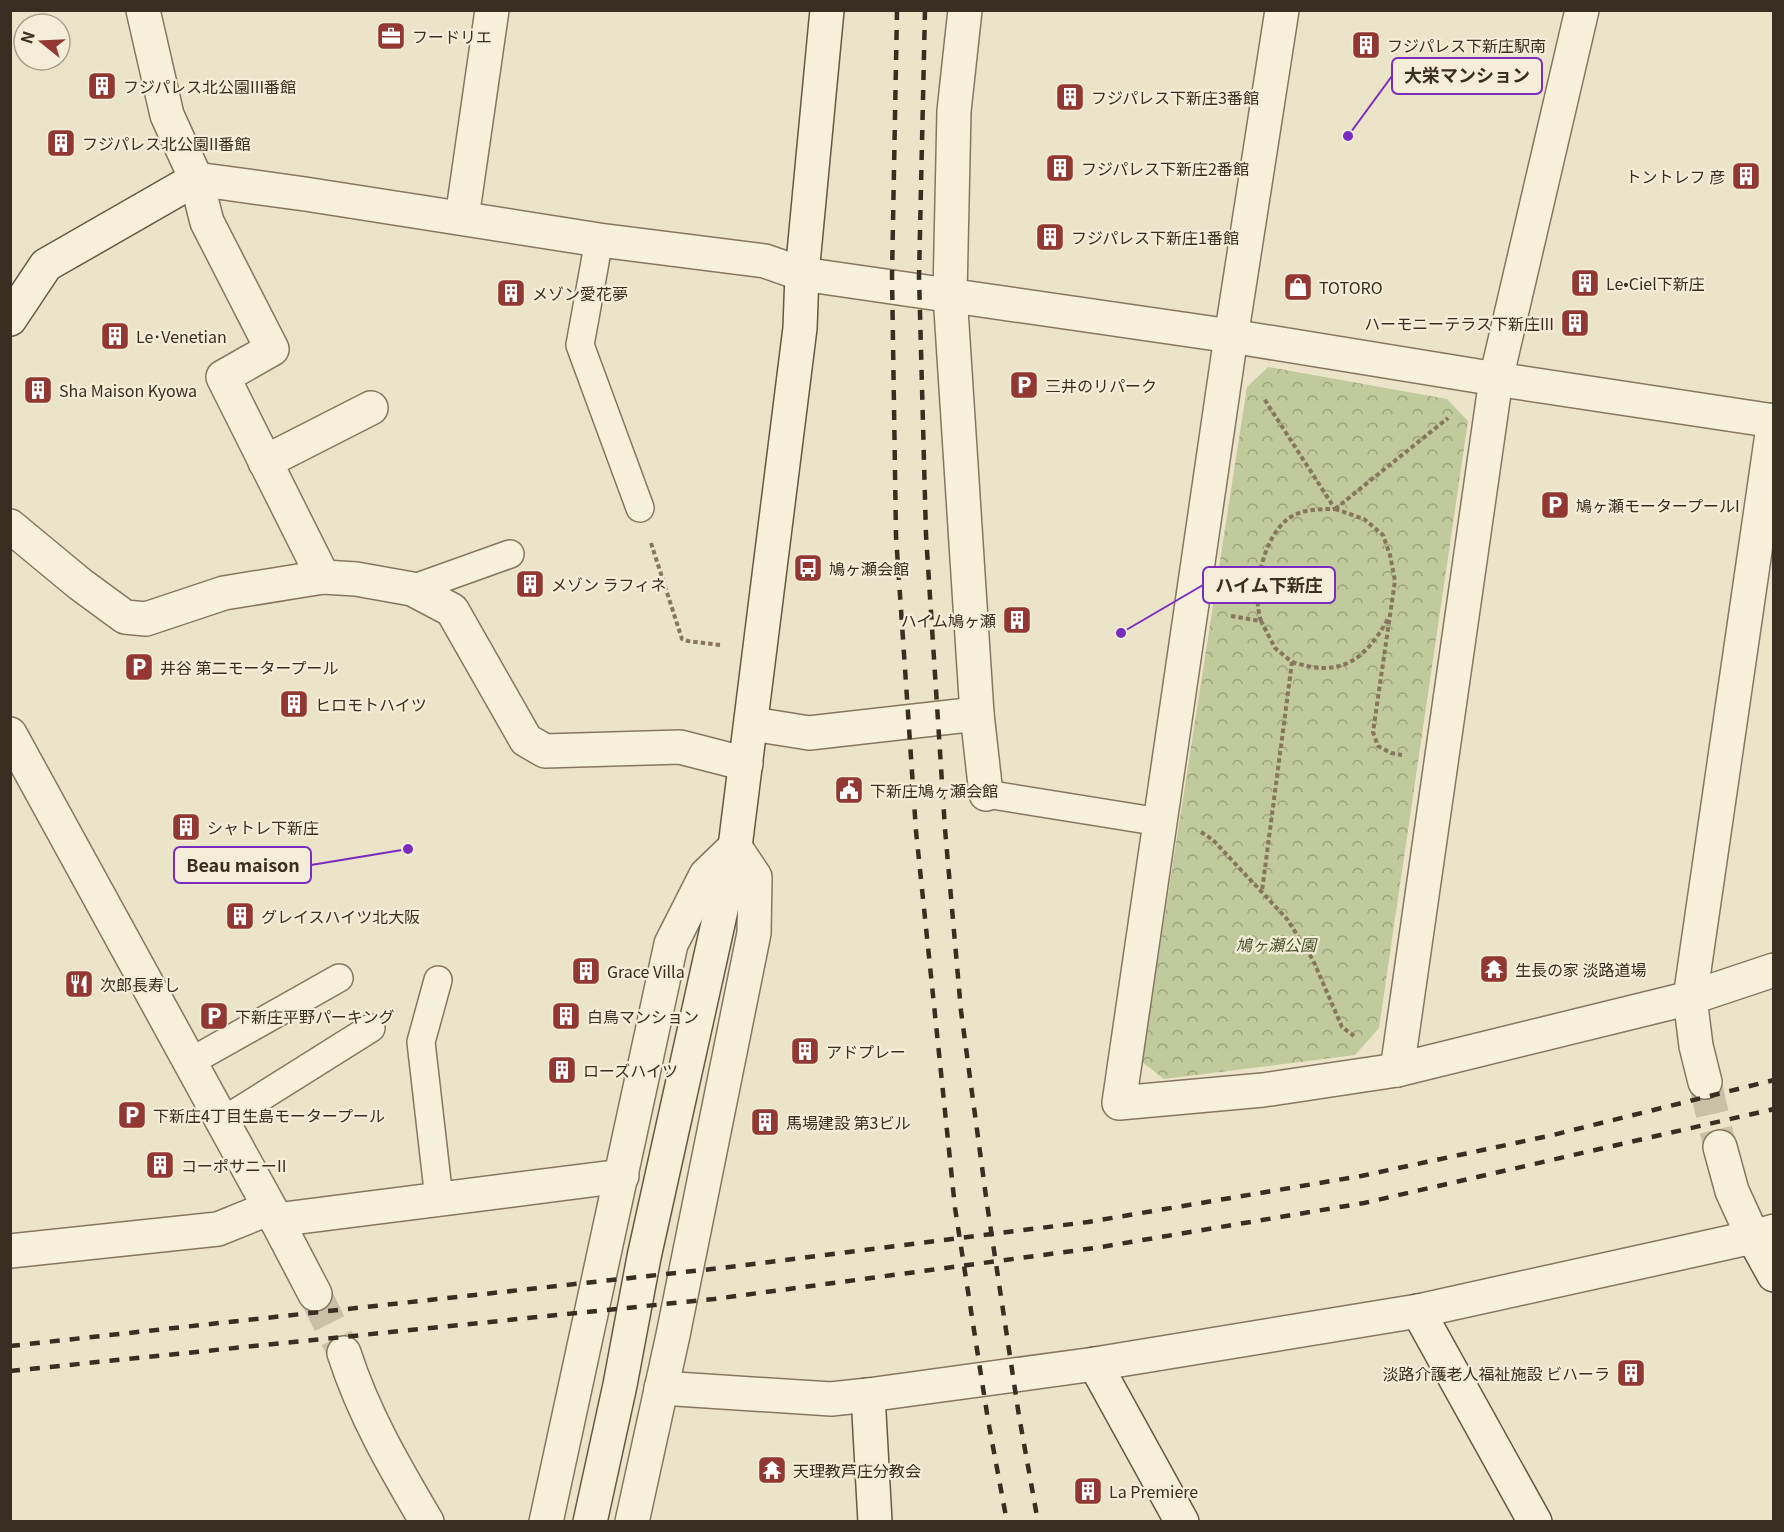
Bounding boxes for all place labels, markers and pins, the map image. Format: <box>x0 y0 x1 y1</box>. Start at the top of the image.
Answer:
office icon: フードリエ <box>375 20 407 52</box>
place label: フードリエ <box>412 24 492 48</box>
building icon: フジパレス下新庄駅南 <box>1350 29 1382 61</box>
place label: フジパレス下新庄駅南 <box>1387 33 1546 57</box>
callout: 大栄マンション <box>1392 58 1542 94</box>
building icon: フジパレス北公園III番館 <box>86 70 118 102</box>
place label: フジパレス北公園III番館 <box>123 74 296 98</box>
building icon: フジパレス下新庄3番館 <box>1054 81 1086 113</box>
place label: フジパレス下新庄3番館 <box>1091 85 1259 109</box>
building icon: フジパレス北公園II番館 <box>45 127 77 159</box>
place label: フジパレス北公園II番館 <box>82 131 250 155</box>
building icon: フジパレス下新庄2番館 <box>1044 152 1076 184</box>
place label: フジパレス下新庄2番館 <box>1081 156 1249 180</box>
building icon: トントレフ 彦 <box>1730 160 1762 192</box>
place label: トントレフ 彦 <box>1625 164 1725 188</box>
building icon: フジパレス下新庄1番館 <box>1034 221 1066 253</box>
place label: フジパレス下新庄1番館 <box>1071 225 1239 249</box>
building icon: Le•Ciel下新庄 <box>1569 267 1601 299</box>
shop icon: TOTORO <box>1282 271 1314 303</box>
place label: Le•Ciel下新庄 <box>1606 271 1705 295</box>
place label: TOTORO <box>1319 275 1383 299</box>
building icon: メゾン愛花夢 <box>495 277 527 309</box>
place label: メゾン愛花夢 <box>532 281 628 305</box>
building icon: ハーモニーテラス下新庄III <box>1559 307 1591 339</box>
place label: ハーモニーテラス下新庄III <box>1364 311 1554 335</box>
building icon: Le･Venetian <box>99 320 131 352</box>
place label: Le･Venetian <box>136 324 227 348</box>
parking icon: 三井のリパーク <box>1008 369 1040 401</box>
place label: 三井のリパーク <box>1045 373 1157 397</box>
building icon: Sha Maison Kyowa <box>22 374 54 406</box>
place label: Sha Maison Kyowa <box>59 378 197 402</box>
parking icon: 鳩ヶ瀬モータープールI <box>1539 489 1571 521</box>
place label: 鳩ヶ瀬モータープールI <box>1576 493 1740 517</box>
bus stop icon: 鳩ヶ瀬会館 <box>792 552 824 584</box>
place label: 鳩ヶ瀬会館 <box>829 556 909 580</box>
callout: ハイム下新庄 <box>1203 567 1335 603</box>
building icon: メゾン ラフィネ <box>514 568 546 600</box>
place label: メゾン ラフィネ <box>551 572 666 596</box>
building icon: ハイム鳩ヶ瀬 <box>1001 604 1033 636</box>
place label: ハイム鳩ヶ瀬 <box>901 608 996 632</box>
parking icon: 井谷 第二モータープール <box>123 651 155 683</box>
place label: 井谷 第二モータープール <box>160 655 339 679</box>
building icon: ヒロモトハイツ <box>278 688 310 720</box>
place label: ヒロモトハイツ <box>315 692 427 716</box>
public building icon: 下新庄鳩ヶ瀬会館 <box>833 774 865 806</box>
place label: 下新庄鳩ヶ瀬会館 <box>870 778 998 802</box>
building icon: シャトレ下新庄 <box>170 811 202 843</box>
place label: シャトレ下新庄 <box>207 815 319 839</box>
callout: Beau maison <box>174 847 311 883</box>
building icon: グレイスハイツ北大阪 <box>224 900 256 932</box>
place label: グレイスハイツ北大阪 <box>261 904 420 928</box>
temple icon: 生長の家 淡路道場 <box>1478 953 1510 985</box>
building icon: Grace Villa <box>570 955 602 987</box>
place label: 生長の家 淡路道場 <box>1515 957 1647 981</box>
place label: Grace Villa <box>607 959 685 983</box>
restaurant icon: 次郎長寿し <box>63 968 95 1000</box>
place label: 次郎長寿し <box>100 972 180 996</box>
parking icon: 下新庄平野パーキング <box>198 1000 230 1032</box>
building icon: 白鳥マンション <box>550 1000 582 1032</box>
place label: 下新庄平野パーキング <box>235 1004 395 1028</box>
place label: 白鳥マンション <box>587 1004 699 1028</box>
building icon: アドプレー <box>789 1035 821 1067</box>
place label: アドプレー <box>826 1039 906 1063</box>
building icon: ローズハイツ <box>546 1054 578 1086</box>
place label: ローズハイツ <box>583 1058 678 1082</box>
parking icon: 下新庄4丁目生島モータープール <box>116 1099 148 1131</box>
place label: 下新庄4丁目生島モータープール <box>153 1103 385 1127</box>
building icon: 馬場建設 第3ビル <box>749 1106 781 1138</box>
place label: 馬場建設 第3ビル <box>786 1110 910 1134</box>
building icon: コーポサニーII <box>144 1149 176 1181</box>
place label: コーポサニーII <box>181 1153 286 1177</box>
building icon: 淡路介護老人福祉施設 ビハーラ <box>1615 1357 1647 1389</box>
place label: 淡路介護老人福祉施設 ビハーラ <box>1382 1361 1610 1385</box>
temple icon: 天理教芦庄分教会 <box>756 1454 788 1486</box>
place label: 天理教芦庄分教会 <box>793 1458 921 1482</box>
building icon: La Premiere <box>1072 1475 1104 1507</box>
place label: La Premiere <box>1109 1479 1198 1503</box>

